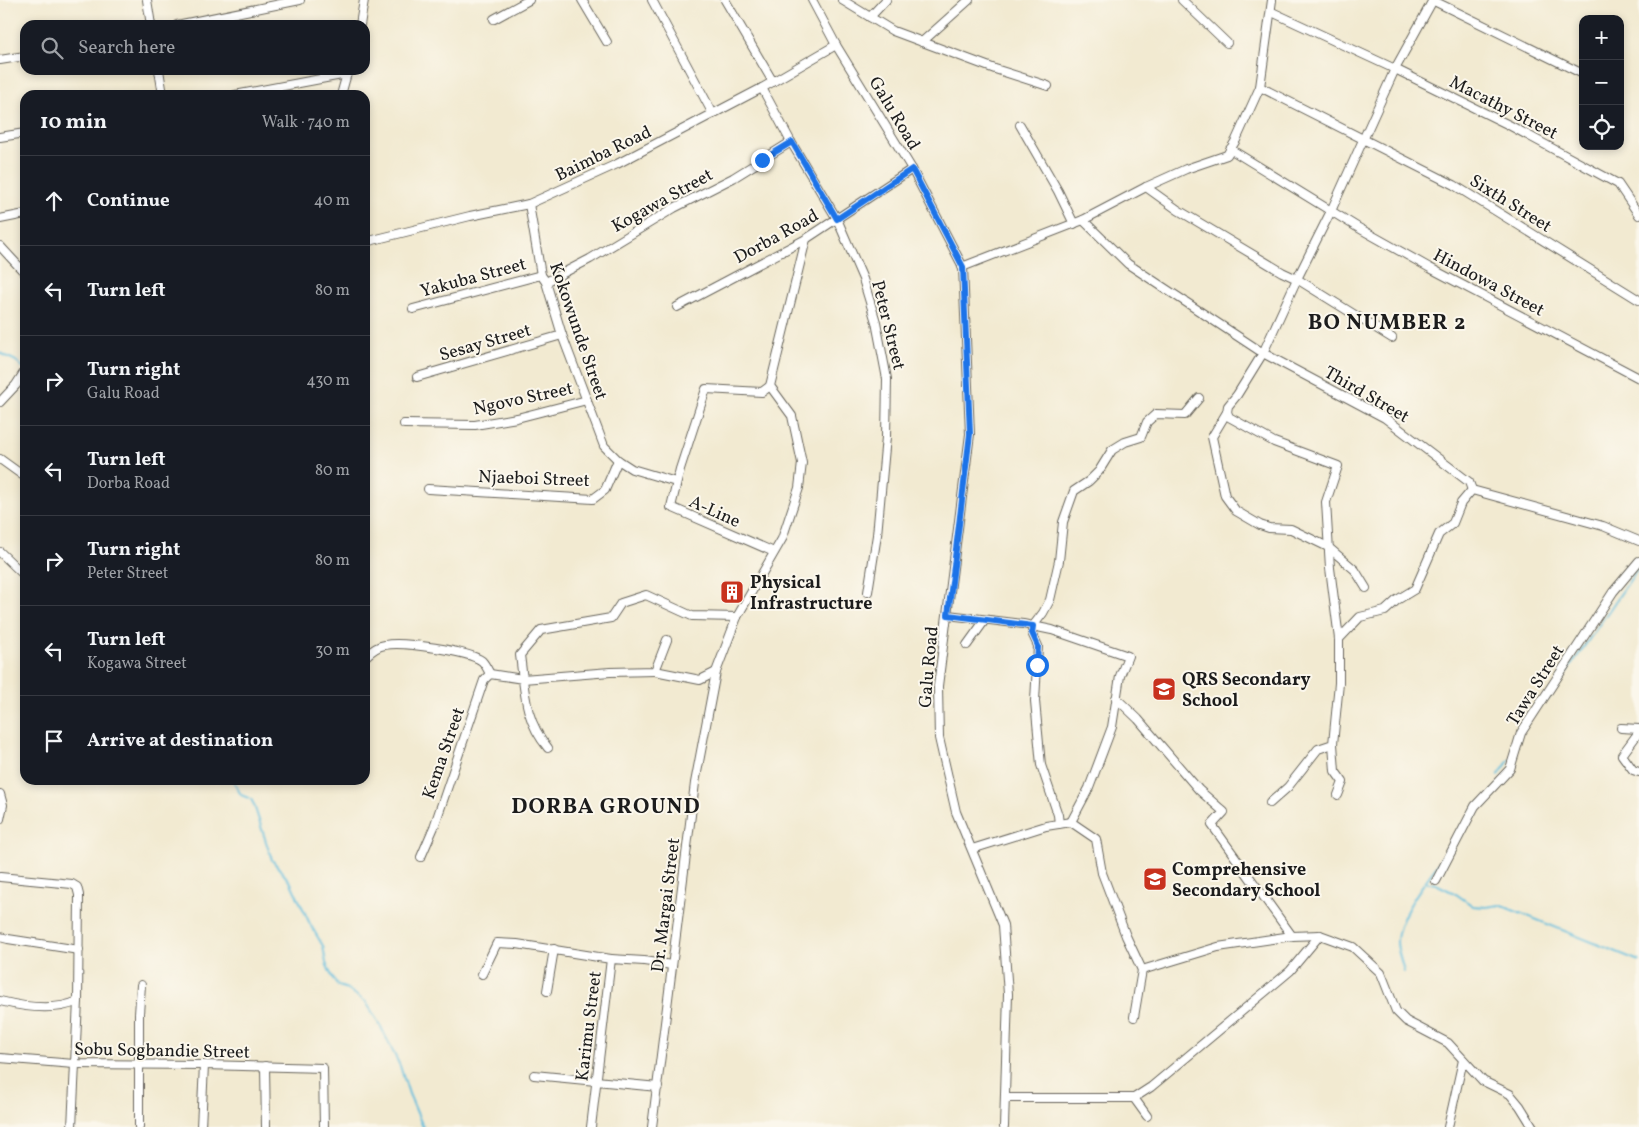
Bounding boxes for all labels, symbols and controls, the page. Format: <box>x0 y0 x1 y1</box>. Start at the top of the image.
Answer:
map controls <box>1579 15 1624 150</box>
button: + <box>1579 15 1624 60</box>
search box <box>20 20 370 75</box>
icon: search <box>38 34 66 62</box>
text: Search here <box>78 35 175 61</box>
button: − <box>1579 60 1624 105</box>
street label: Macathy Street <box>1445 70 1562 146</box>
street label: Galu Road <box>862 72 926 155</box>
button: locate <box>1579 105 1624 150</box>
text: 10 min <box>40 108 107 137</box>
text: Walk · 740 m <box>262 112 350 134</box>
street label: Baimba Road <box>551 120 656 189</box>
route end <box>751 149 774 172</box>
street label: Kogawa Street <box>608 163 718 239</box>
street label: Sixth Street <box>1464 169 1556 239</box>
icon: ahead <box>40 187 68 215</box>
text: Continue <box>87 188 170 214</box>
text: 40 m <box>314 190 350 212</box>
street label: Dorba Road <box>730 204 824 271</box>
street label: Hindowa Street <box>1428 243 1548 323</box>
street label: Yakuba Street <box>418 252 529 305</box>
street label: Kokowunde Street <box>542 259 613 404</box>
icon: left <box>40 277 68 305</box>
text: Turn left <box>87 278 166 304</box>
street label: Peter Street <box>864 278 911 373</box>
text: 80 m <box>315 280 350 302</box>
district label: BO NUMBER 2 <box>1308 308 1466 339</box>
street label: Sesay Street <box>437 318 534 368</box>
text: Turn right <box>87 357 180 383</box>
street label: Third Street <box>1319 361 1414 430</box>
icon: right <box>40 367 68 395</box>
text: 430 m <box>306 370 350 392</box>
street label: Ngovo Street <box>471 377 576 422</box>
text: Galu Road <box>87 383 160 405</box>
text: Turn left <box>87 447 166 473</box>
icon: left <box>40 457 68 485</box>
text: 80 m <box>315 460 350 482</box>
street label: Njaeboi Street <box>478 465 590 494</box>
text: Dorba Road <box>87 473 170 495</box>
street label: A-Line <box>685 490 744 535</box>
text: Turn right <box>87 537 180 563</box>
icon: right <box>40 547 68 575</box>
text: 80 m <box>315 550 350 572</box>
text: Peter Street <box>87 563 168 585</box>
place label: Physical Infrastructure <box>750 571 873 617</box>
building icon: Physical Infrastructure <box>719 579 745 605</box>
street label: Galu Road <box>913 625 946 709</box>
text: Turn left <box>87 627 166 653</box>
icon: left <box>40 637 68 665</box>
text: 30 m <box>315 640 350 662</box>
street label: Tawa Street <box>1501 640 1571 731</box>
text: Kogawa Street <box>87 653 187 675</box>
route start <box>1026 654 1049 677</box>
place label: QRS Secondary School <box>1182 668 1311 714</box>
school or university icon: QRS Secondary School <box>1151 676 1177 702</box>
street label: Kema Street <box>417 704 472 803</box>
icon: arrive <box>40 727 68 755</box>
text: Arrive at destination <box>87 728 273 754</box>
district label: DORBA GROUND <box>511 792 701 823</box>
street label: Dr. Margai Street <box>646 836 687 974</box>
place label: Comprehensive Secondary School <box>1172 858 1321 904</box>
school or university icon: Comprehensive Secondary School <box>1142 866 1168 892</box>
street label: Karimu Street <box>570 970 609 1083</box>
street label: Sobu Sogbandie Street <box>74 1037 250 1066</box>

